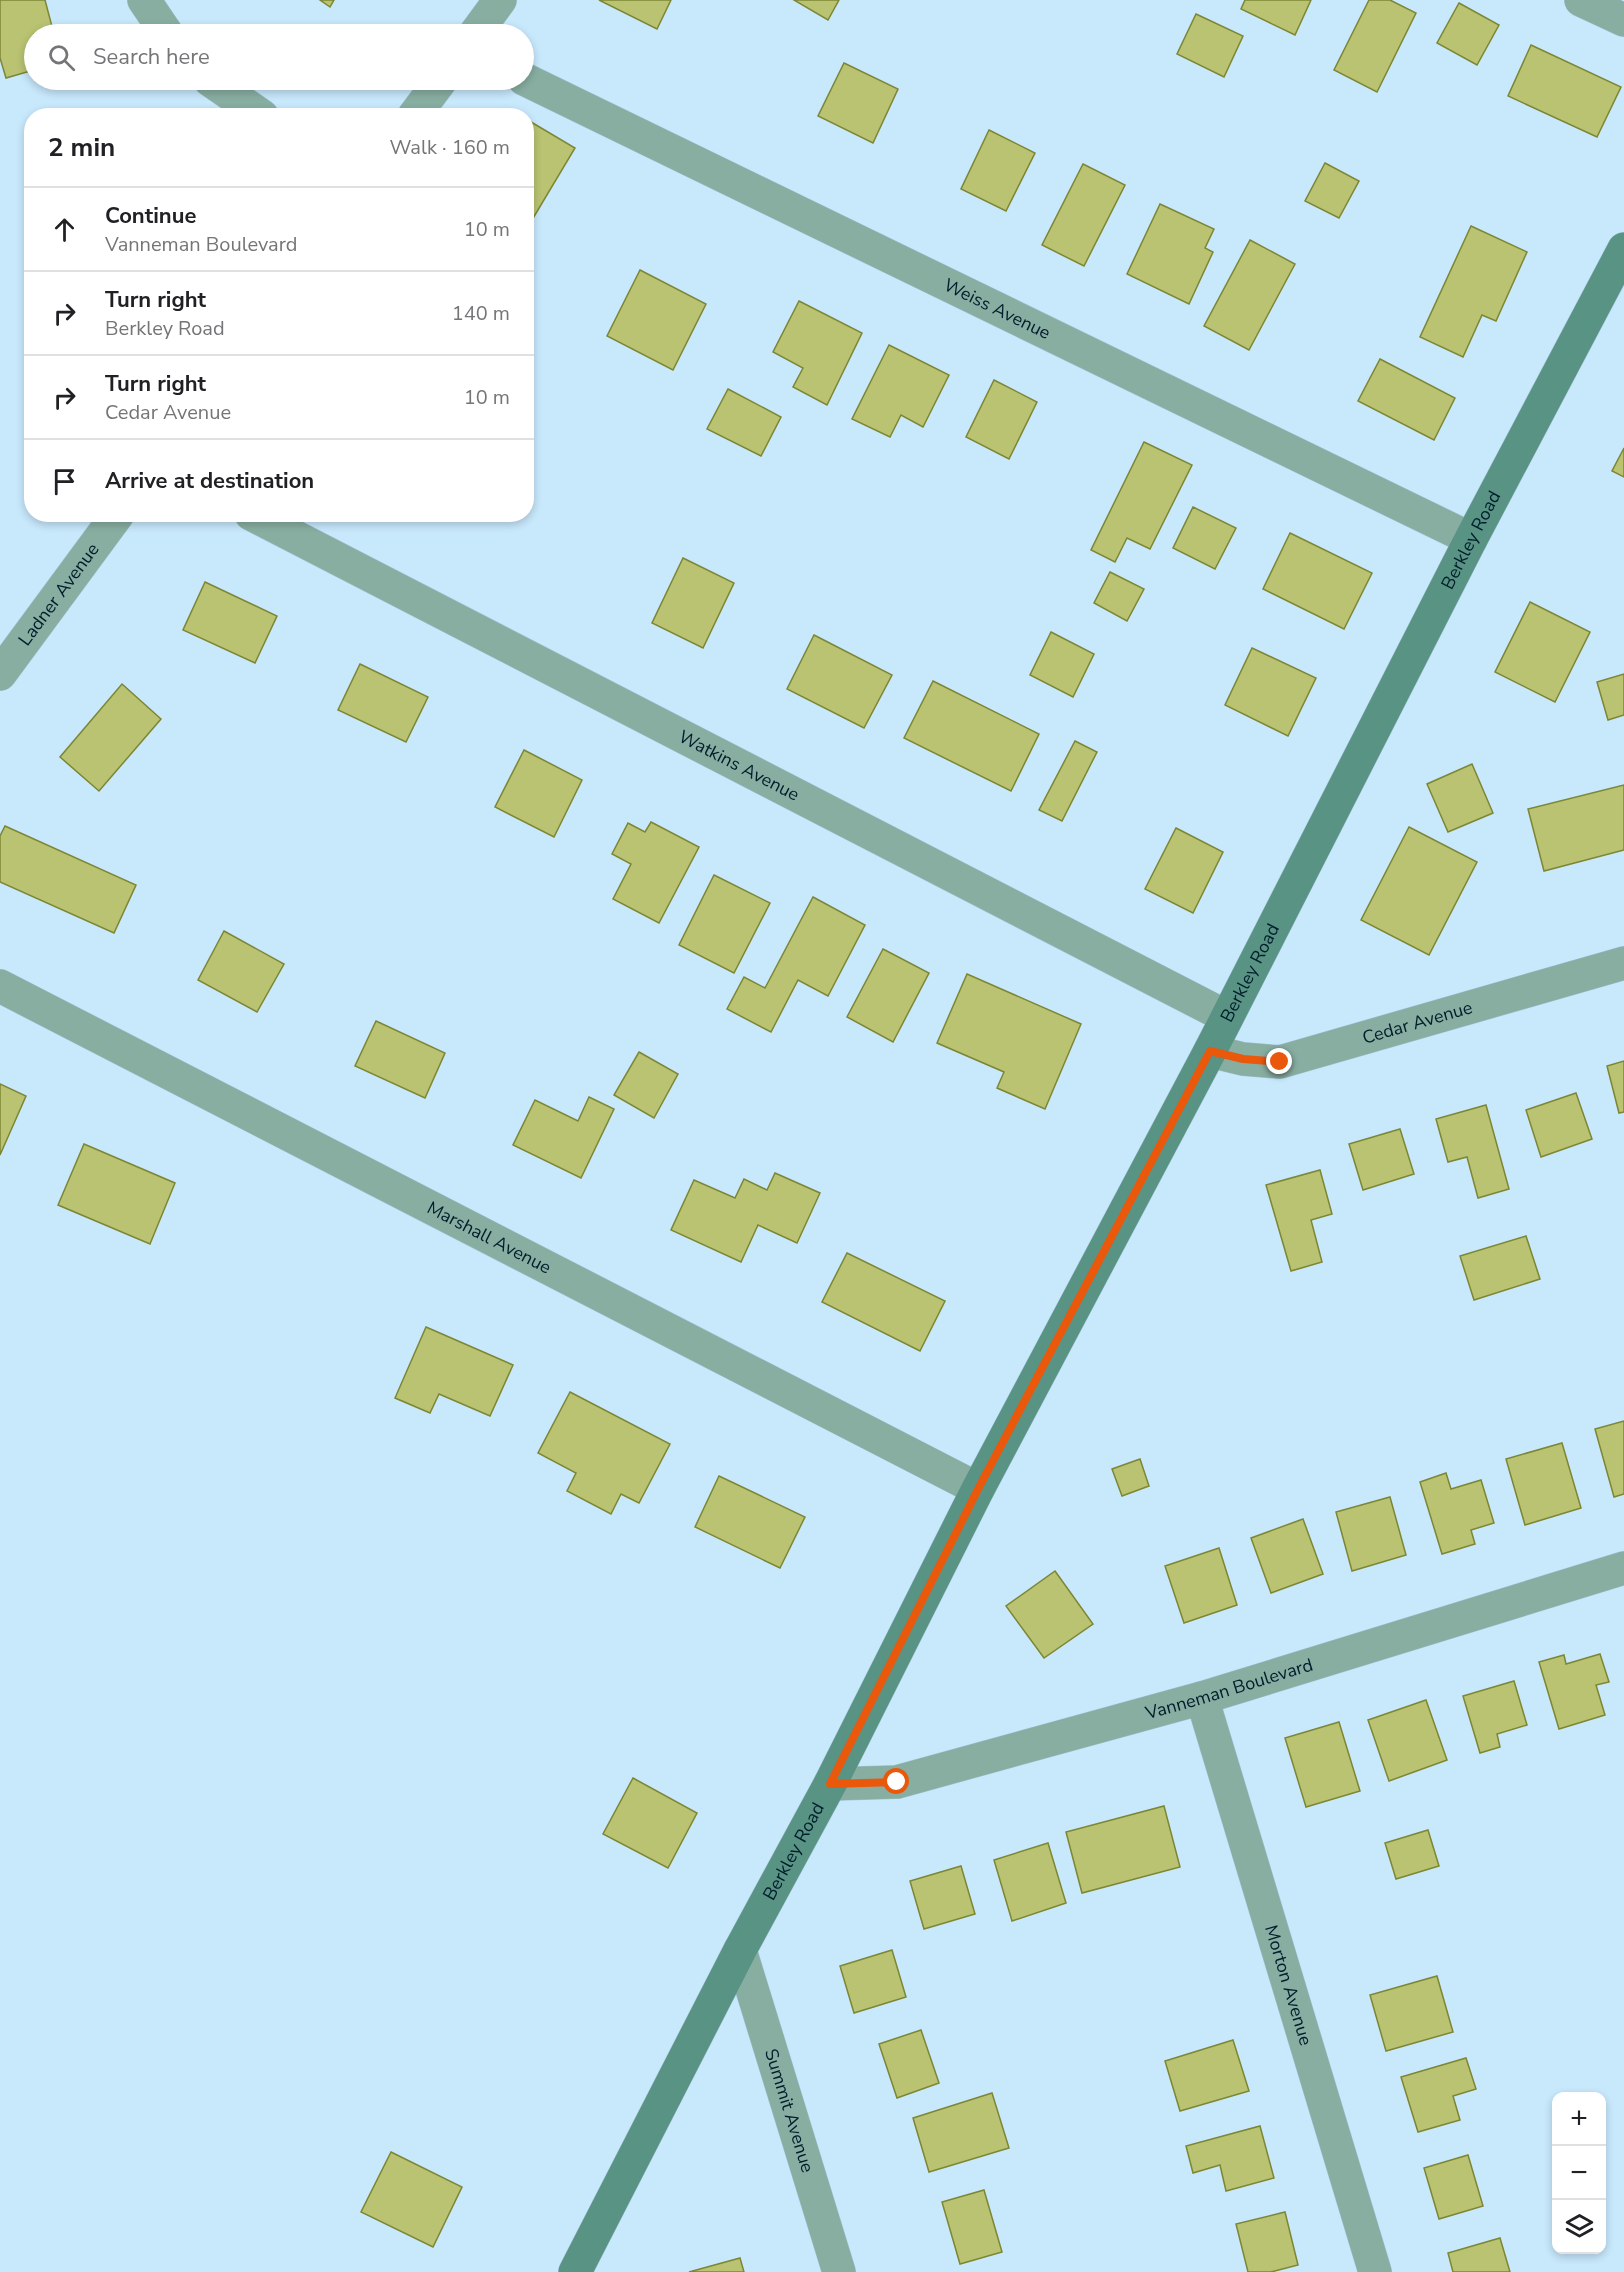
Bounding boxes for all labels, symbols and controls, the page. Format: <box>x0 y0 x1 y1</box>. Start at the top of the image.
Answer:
search box <box>24 24 534 90</box>
icon: search <box>45 41 78 74</box>
text: Search here <box>93 42 210 72</box>
text: 2 min <box>48 130 115 165</box>
text: Walk · 160 m <box>390 134 510 161</box>
text: Continue <box>105 201 196 231</box>
icon: ahead <box>48 213 81 246</box>
text: 10 m <box>464 216 510 243</box>
text: Vanneman Boulevard <box>105 231 297 258</box>
street label: Weiss Avenue <box>940 273 1054 345</box>
text: Turn right <box>105 285 206 315</box>
icon: right <box>48 297 81 330</box>
text: 140 m <box>452 300 510 327</box>
text: Berkley Road <box>105 315 225 342</box>
text: Turn right <box>105 369 206 399</box>
icon: right <box>48 381 81 414</box>
text: 10 m <box>464 384 510 411</box>
text: Cedar Avenue <box>105 399 231 426</box>
icon: arrive <box>48 465 81 498</box>
text: Arrive at destination <box>105 466 314 496</box>
street label: Berkley Road <box>1435 487 1506 593</box>
street label: Ladner Avenue <box>13 538 105 651</box>
street label: Watkins Avenue <box>675 724 803 807</box>
street label: Berkley Road <box>1215 919 1285 1026</box>
street label: Cedar Avenue <box>1359 995 1475 1050</box>
route end <box>1266 1048 1292 1074</box>
street label: Marshall Avenue <box>423 1196 555 1279</box>
street label: Vanneman Boulevard <box>1142 1653 1316 1725</box>
route start <box>883 1768 909 1794</box>
street label: Berkley Road <box>757 1798 830 1904</box>
street label: Morton Avenue <box>1259 1922 1318 2048</box>
street label: Summit Avenue <box>759 2046 820 2176</box>
map controls <box>1552 2092 1606 2254</box>
button: + <box>1552 2092 1606 2146</box>
button: − <box>1552 2146 1606 2200</box>
button: layers <box>1552 2200 1606 2254</box>

